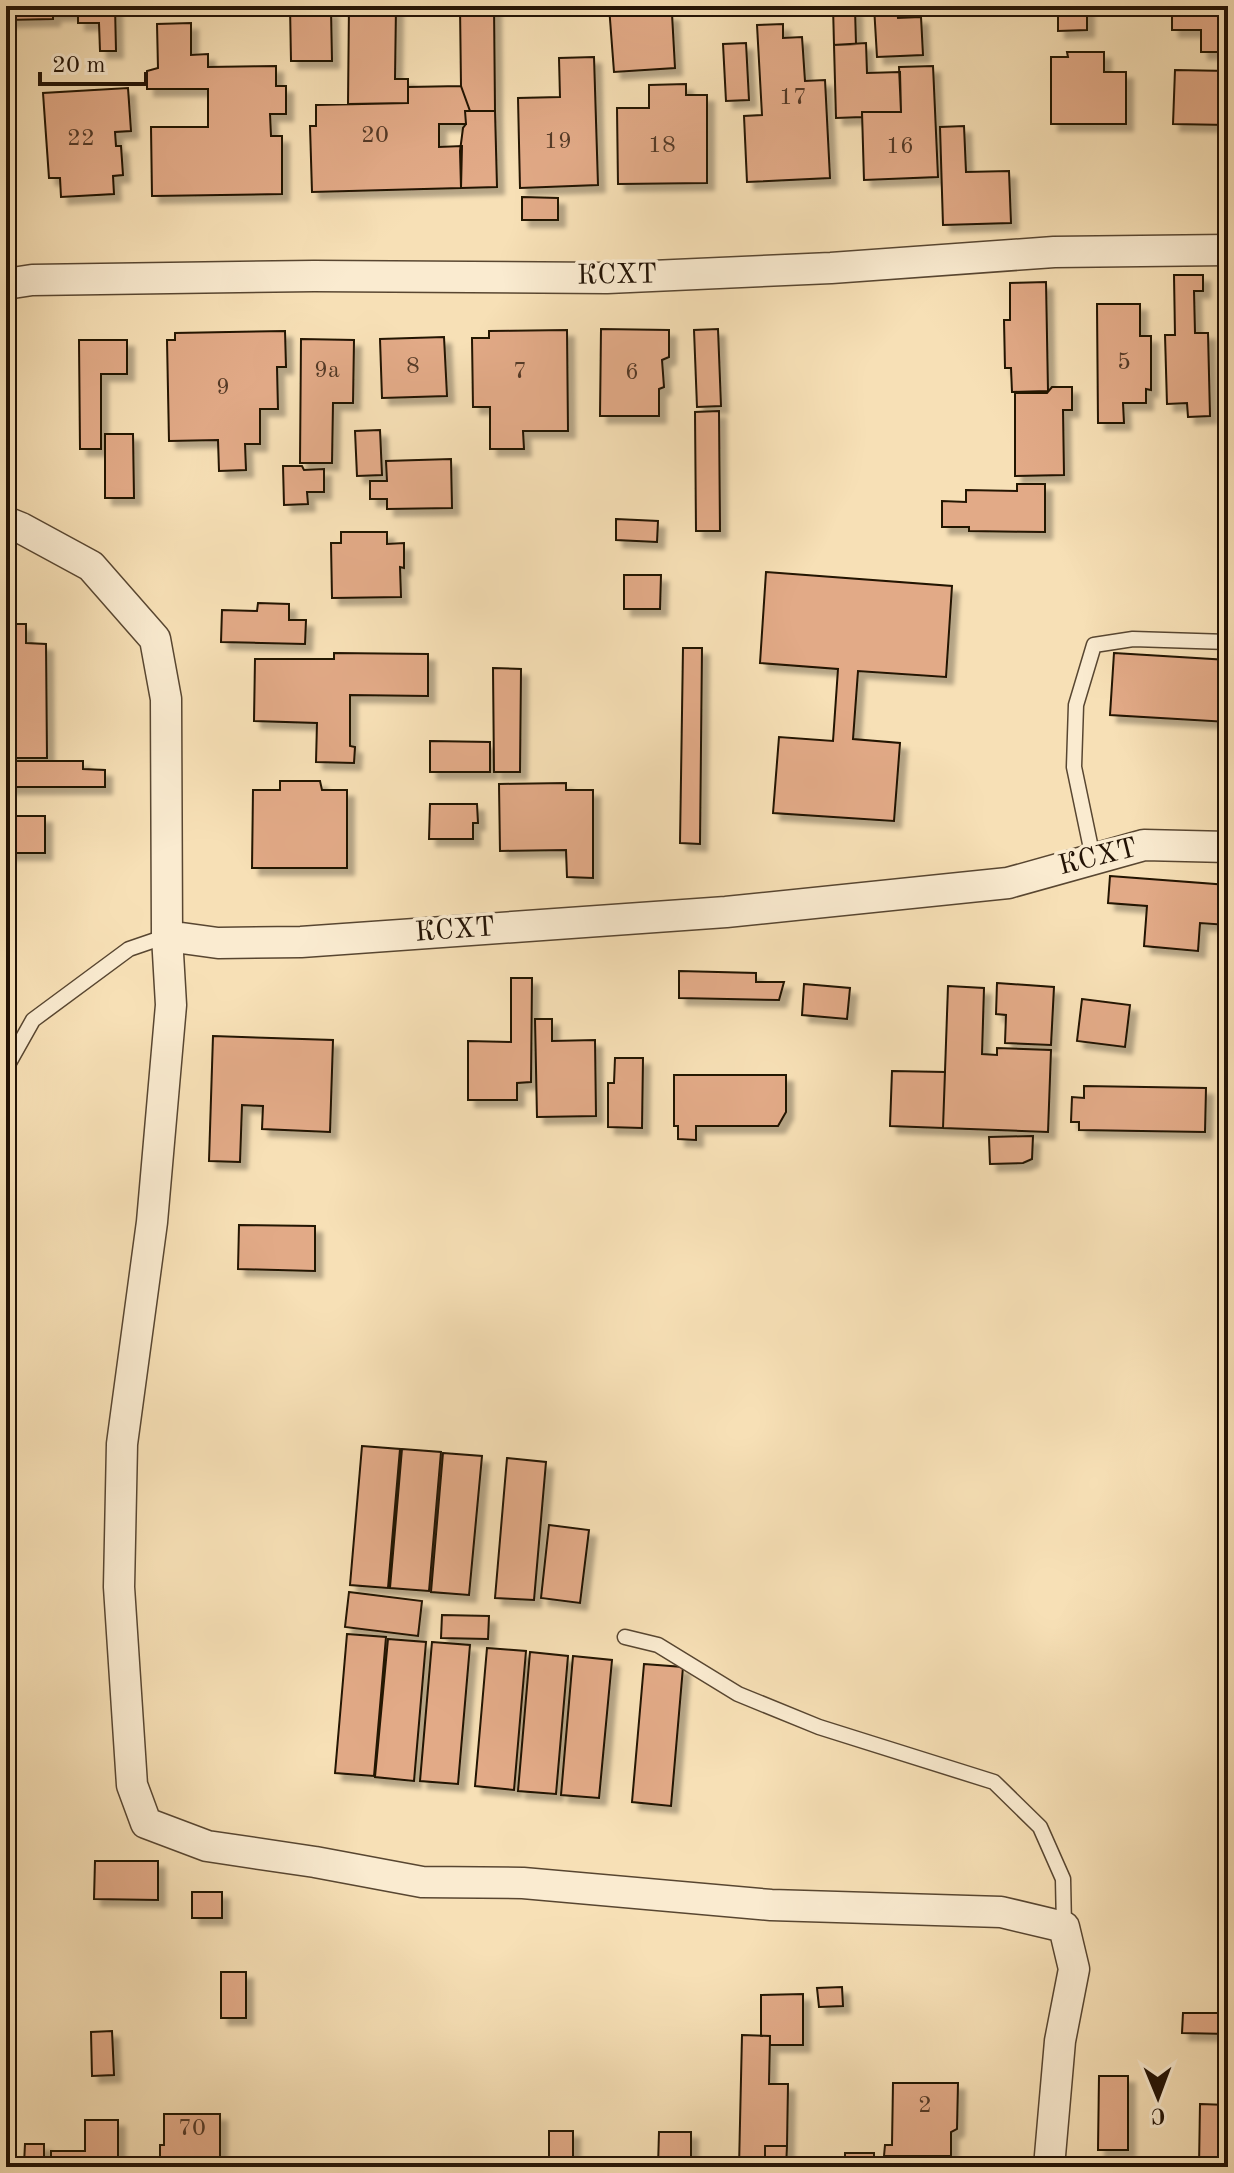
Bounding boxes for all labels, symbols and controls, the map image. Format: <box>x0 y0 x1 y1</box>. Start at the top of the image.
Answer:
scale bar <box>40 36 146 86</box>
text: 20 m <box>52 54 106 78</box>
house number: 17 <box>779 86 807 110</box>
house number: 20 <box>361 124 389 148</box>
house number: 22 <box>67 127 95 151</box>
house number: 19 <box>544 130 572 154</box>
house number: 18 <box>648 134 676 158</box>
house number: 16 <box>886 135 914 159</box>
street label: КСХТ <box>577 261 657 291</box>
house number: 5 <box>1117 351 1131 375</box>
house number: 8 <box>406 355 420 379</box>
house number: 9а <box>314 359 340 383</box>
house number: 7 <box>513 360 527 384</box>
house number: 6 <box>625 361 639 385</box>
house number: 9 <box>216 376 230 400</box>
street label: КСХТ <box>1056 835 1140 881</box>
street label: КСХТ <box>414 914 496 948</box>
north arrow <box>1118 2057 1198 2137</box>
house number: 2 <box>918 2094 932 2118</box>
text: С <box>1151 2104 1166 2126</box>
house number: 70 <box>178 2117 206 2141</box>

